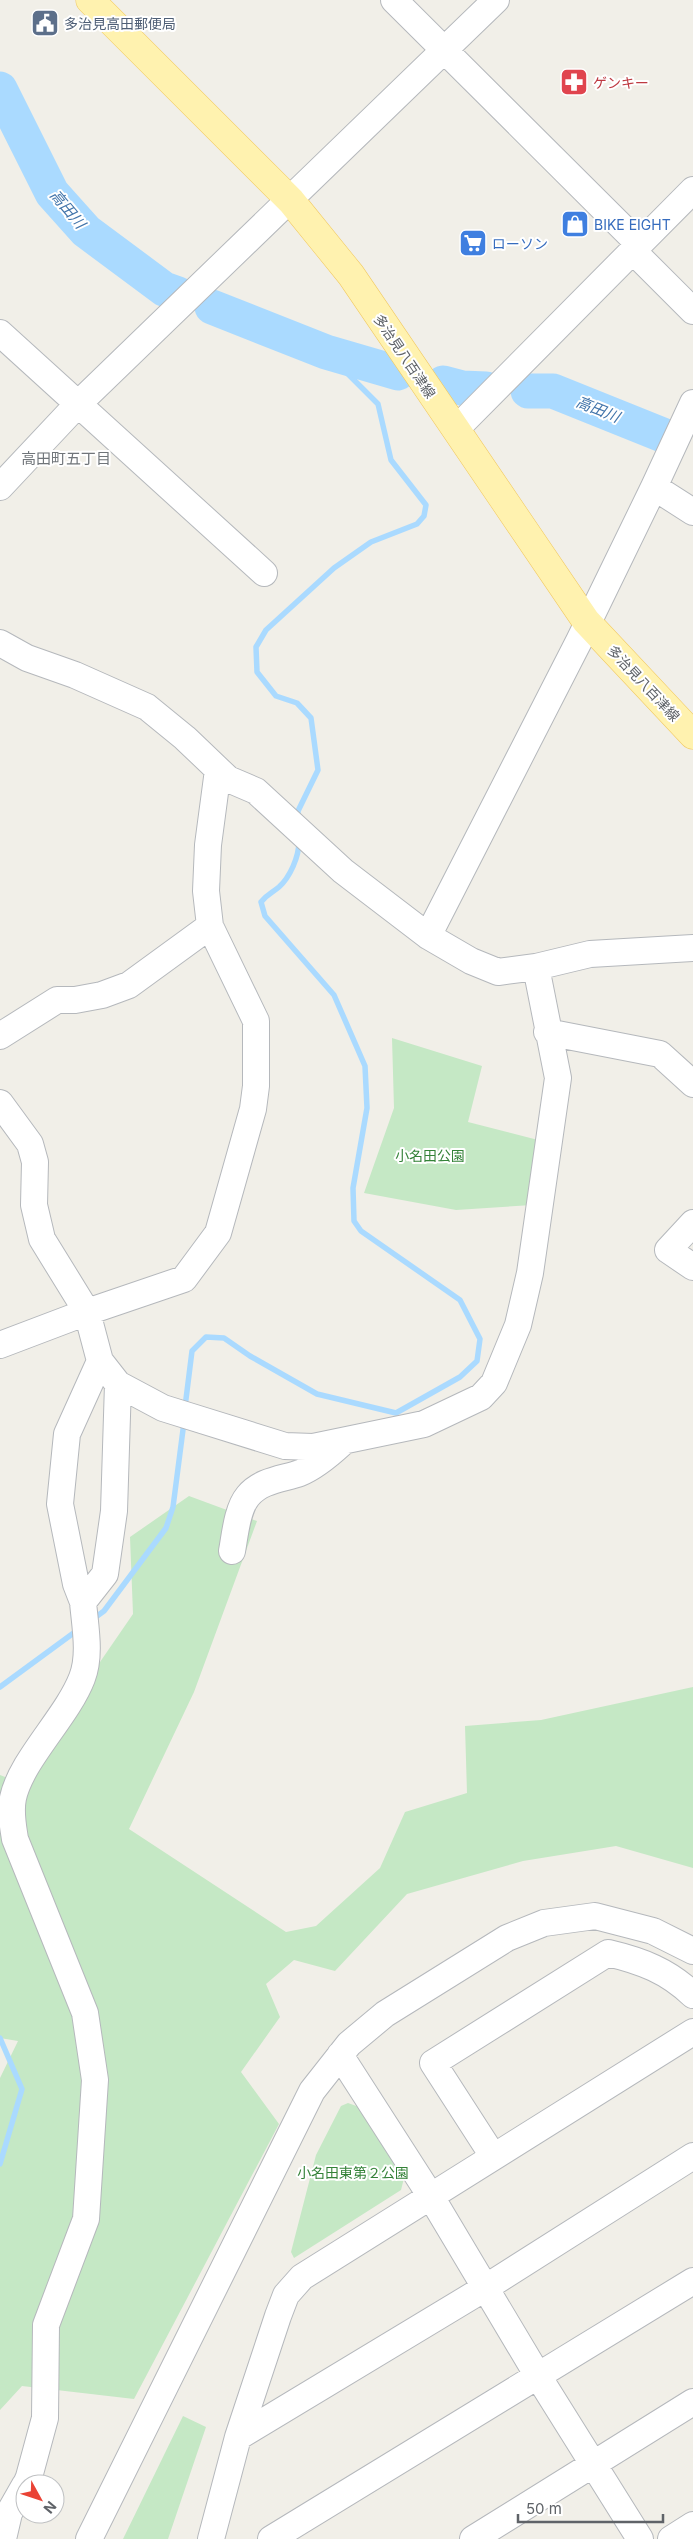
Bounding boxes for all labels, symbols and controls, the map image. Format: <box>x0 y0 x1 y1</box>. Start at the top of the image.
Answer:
public building icon: 多治見高田郵便局 <box>30 8 60 38</box>
place label: 多治見高田郵便局 <box>64 15 176 32</box>
pharmacy icon: ゲンキー <box>559 67 589 97</box>
place label: ゲンキー <box>593 74 649 91</box>
water label: 高田川 <box>46 186 91 234</box>
shop icon: BIKE EIGHT <box>560 209 590 239</box>
place label: BIKE EIGHT <box>594 216 671 233</box>
supermarket icon: ローソン <box>458 228 488 258</box>
place label: ローソン <box>492 235 548 252</box>
street label: 多治見八百津線 <box>371 311 439 401</box>
water label: 高田川 <box>574 392 624 427</box>
district label: 高田町五丁目 <box>21 449 111 468</box>
street label: 多治見八百津線 <box>604 641 684 725</box>
park label: 小名田公園 <box>395 1147 465 1164</box>
park label: 小名田東第２公園 <box>297 2164 409 2181</box>
north arrow <box>15 2474 65 2524</box>
scale bar <box>518 2492 663 2524</box>
text: N <box>40 2498 60 2517</box>
text: 50 m <box>526 2499 562 2518</box>

